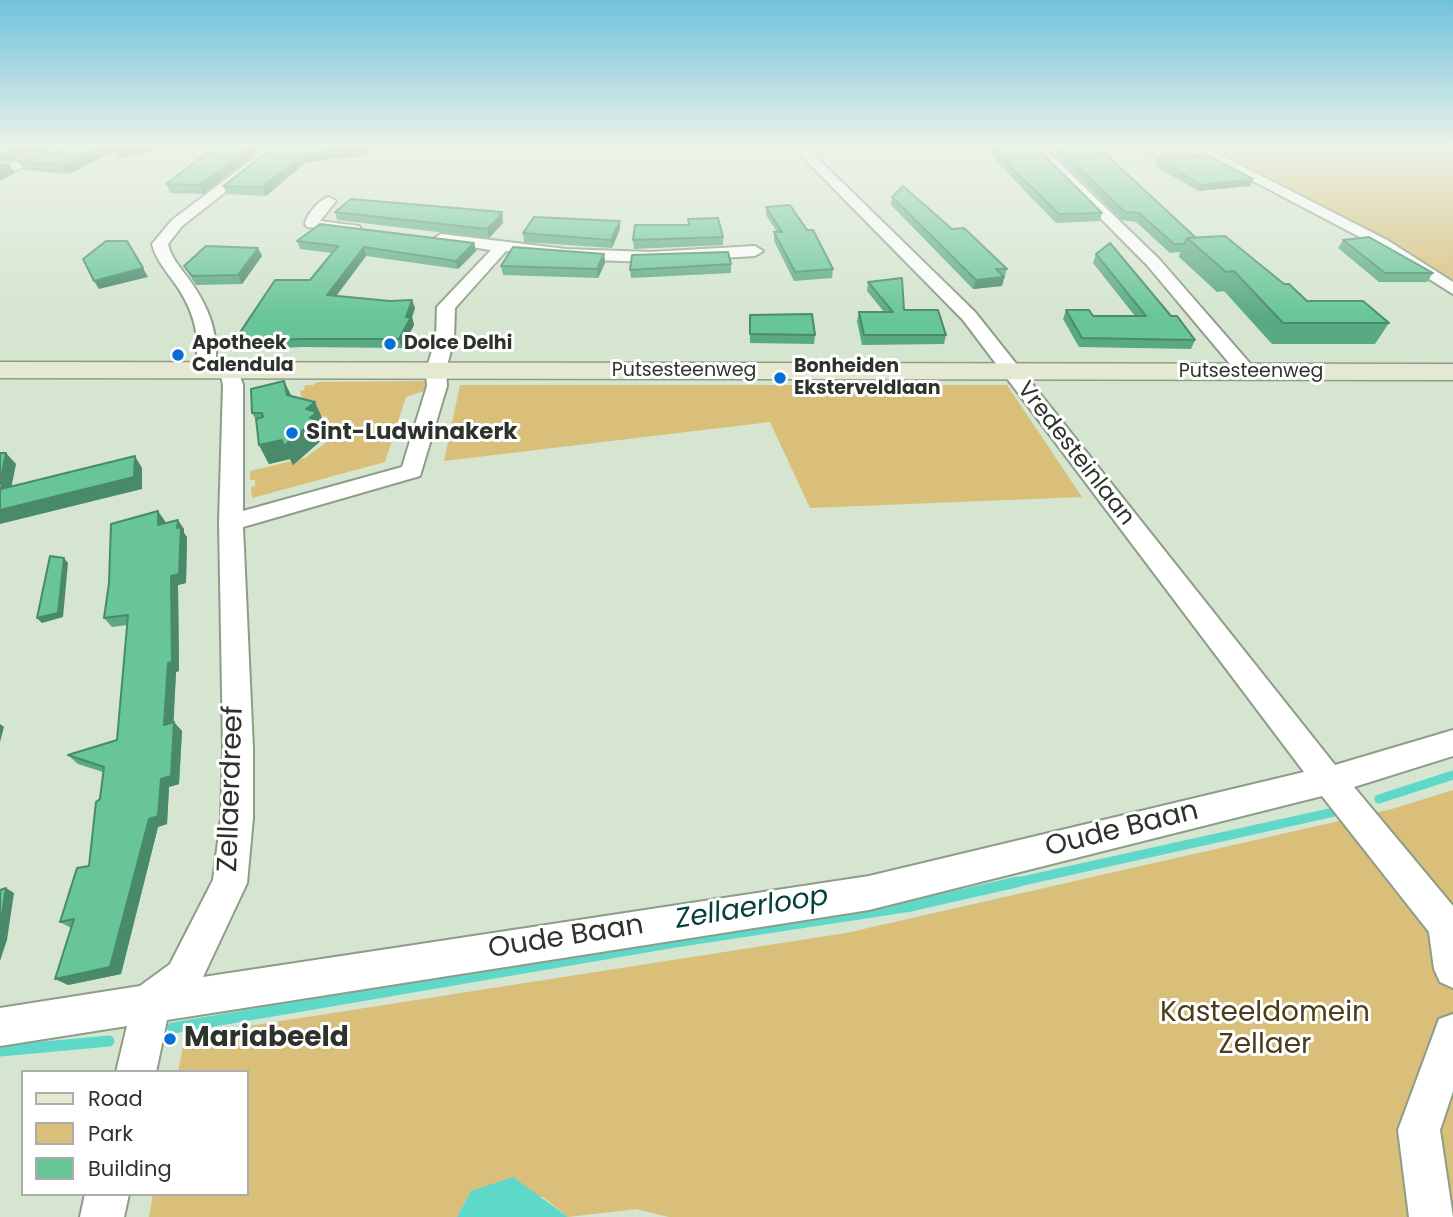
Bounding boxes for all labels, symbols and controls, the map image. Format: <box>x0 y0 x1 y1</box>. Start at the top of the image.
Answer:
place label: Apotheek Calendula <box>192 333 294 377</box>
place label: Dolce Delhi <box>404 333 512 355</box>
marker: Dolce Delhi <box>382 336 398 352</box>
marker: Apotheek Calendula <box>170 347 186 363</box>
place label: Bonheiden Eksterveldlaan <box>794 356 940 400</box>
street label: Putsesteenweg <box>612 360 756 382</box>
street label: Putsesteenweg <box>1179 361 1323 383</box>
marker: Bonheiden Eksterveldlaan <box>772 370 788 386</box>
street label: Vredesteinlaan <box>1010 377 1140 531</box>
place label: Sint-Ludwinakerk <box>306 419 517 447</box>
marker: Sint-Ludwinakerk <box>284 425 300 441</box>
street label: Zellaerdreef <box>212 705 252 873</box>
street label: Oude Baan <box>1042 795 1202 865</box>
water label: Zellaerloop <box>673 880 831 938</box>
street label: Oude Baan <box>486 909 646 967</box>
park label: Kasteeldomein Zellaer <box>1160 997 1370 1063</box>
place label: Mariabeeld <box>184 1022 349 1056</box>
marker: Mariabeeld <box>162 1031 178 1047</box>
legend <box>21 1070 248 1196</box>
text: Road <box>88 1084 143 1113</box>
text: Park <box>88 1119 133 1148</box>
text: Building <box>88 1154 172 1183</box>

